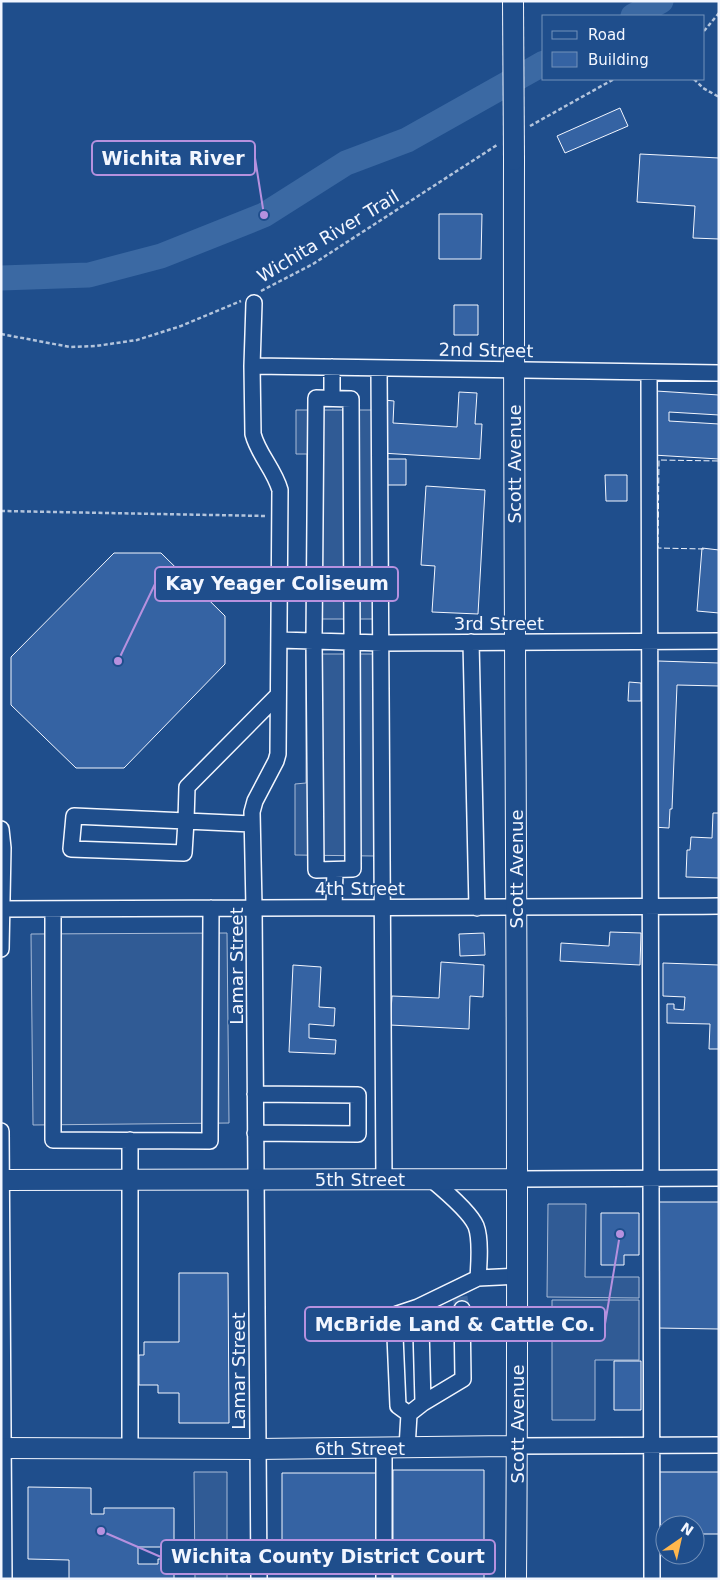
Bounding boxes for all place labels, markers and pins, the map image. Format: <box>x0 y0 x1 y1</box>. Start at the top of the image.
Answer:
callout: Wichita River <box>92 141 255 175</box>
callout: Kay Yeager Coliseum <box>155 567 398 601</box>
callout: McBride Land & Cattle Co. <box>305 1307 605 1341</box>
callout: Wichita County District Court <box>161 1540 495 1574</box>

